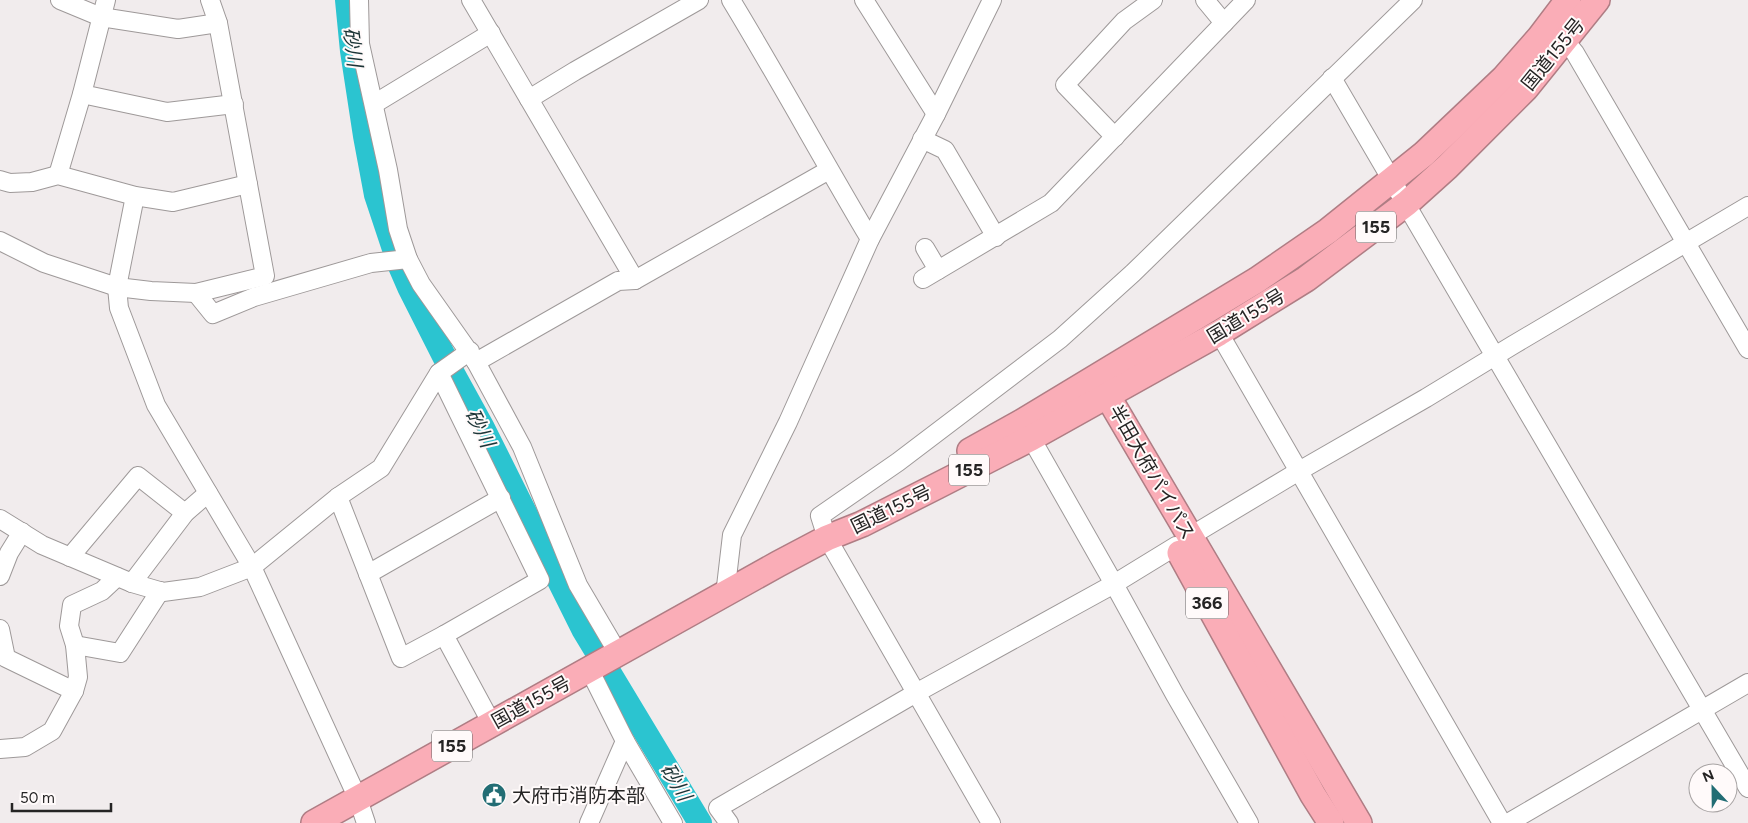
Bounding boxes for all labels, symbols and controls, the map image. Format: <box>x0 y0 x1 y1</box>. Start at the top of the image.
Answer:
street label: 国道155号 <box>1517 13 1589 95</box>
water label: 砂川 <box>339 26 368 70</box>
road number: 155 <box>1356 212 1396 242</box>
street label: 国道155号 <box>1203 284 1289 348</box>
street label: 半田大府パイパス <box>1104 401 1200 543</box>
water label: 砂川 <box>460 405 501 453</box>
road number: 155 <box>949 454 989 486</box>
street label: 国道155号 <box>847 480 935 538</box>
road number: 366 <box>1186 588 1228 618</box>
street label: 国道155号 <box>488 671 574 733</box>
road number: 155 <box>432 730 472 761</box>
water label: 砂川 <box>655 759 698 807</box>
north arrow <box>1688 763 1738 813</box>
text: N <box>1700 767 1717 786</box>
scale bar <box>12 780 111 812</box>
public building icon: 大府市消防本部 <box>481 782 507 808</box>
place label: 大府市消防本部 <box>512 784 645 807</box>
text: 50 m <box>20 789 55 807</box>

